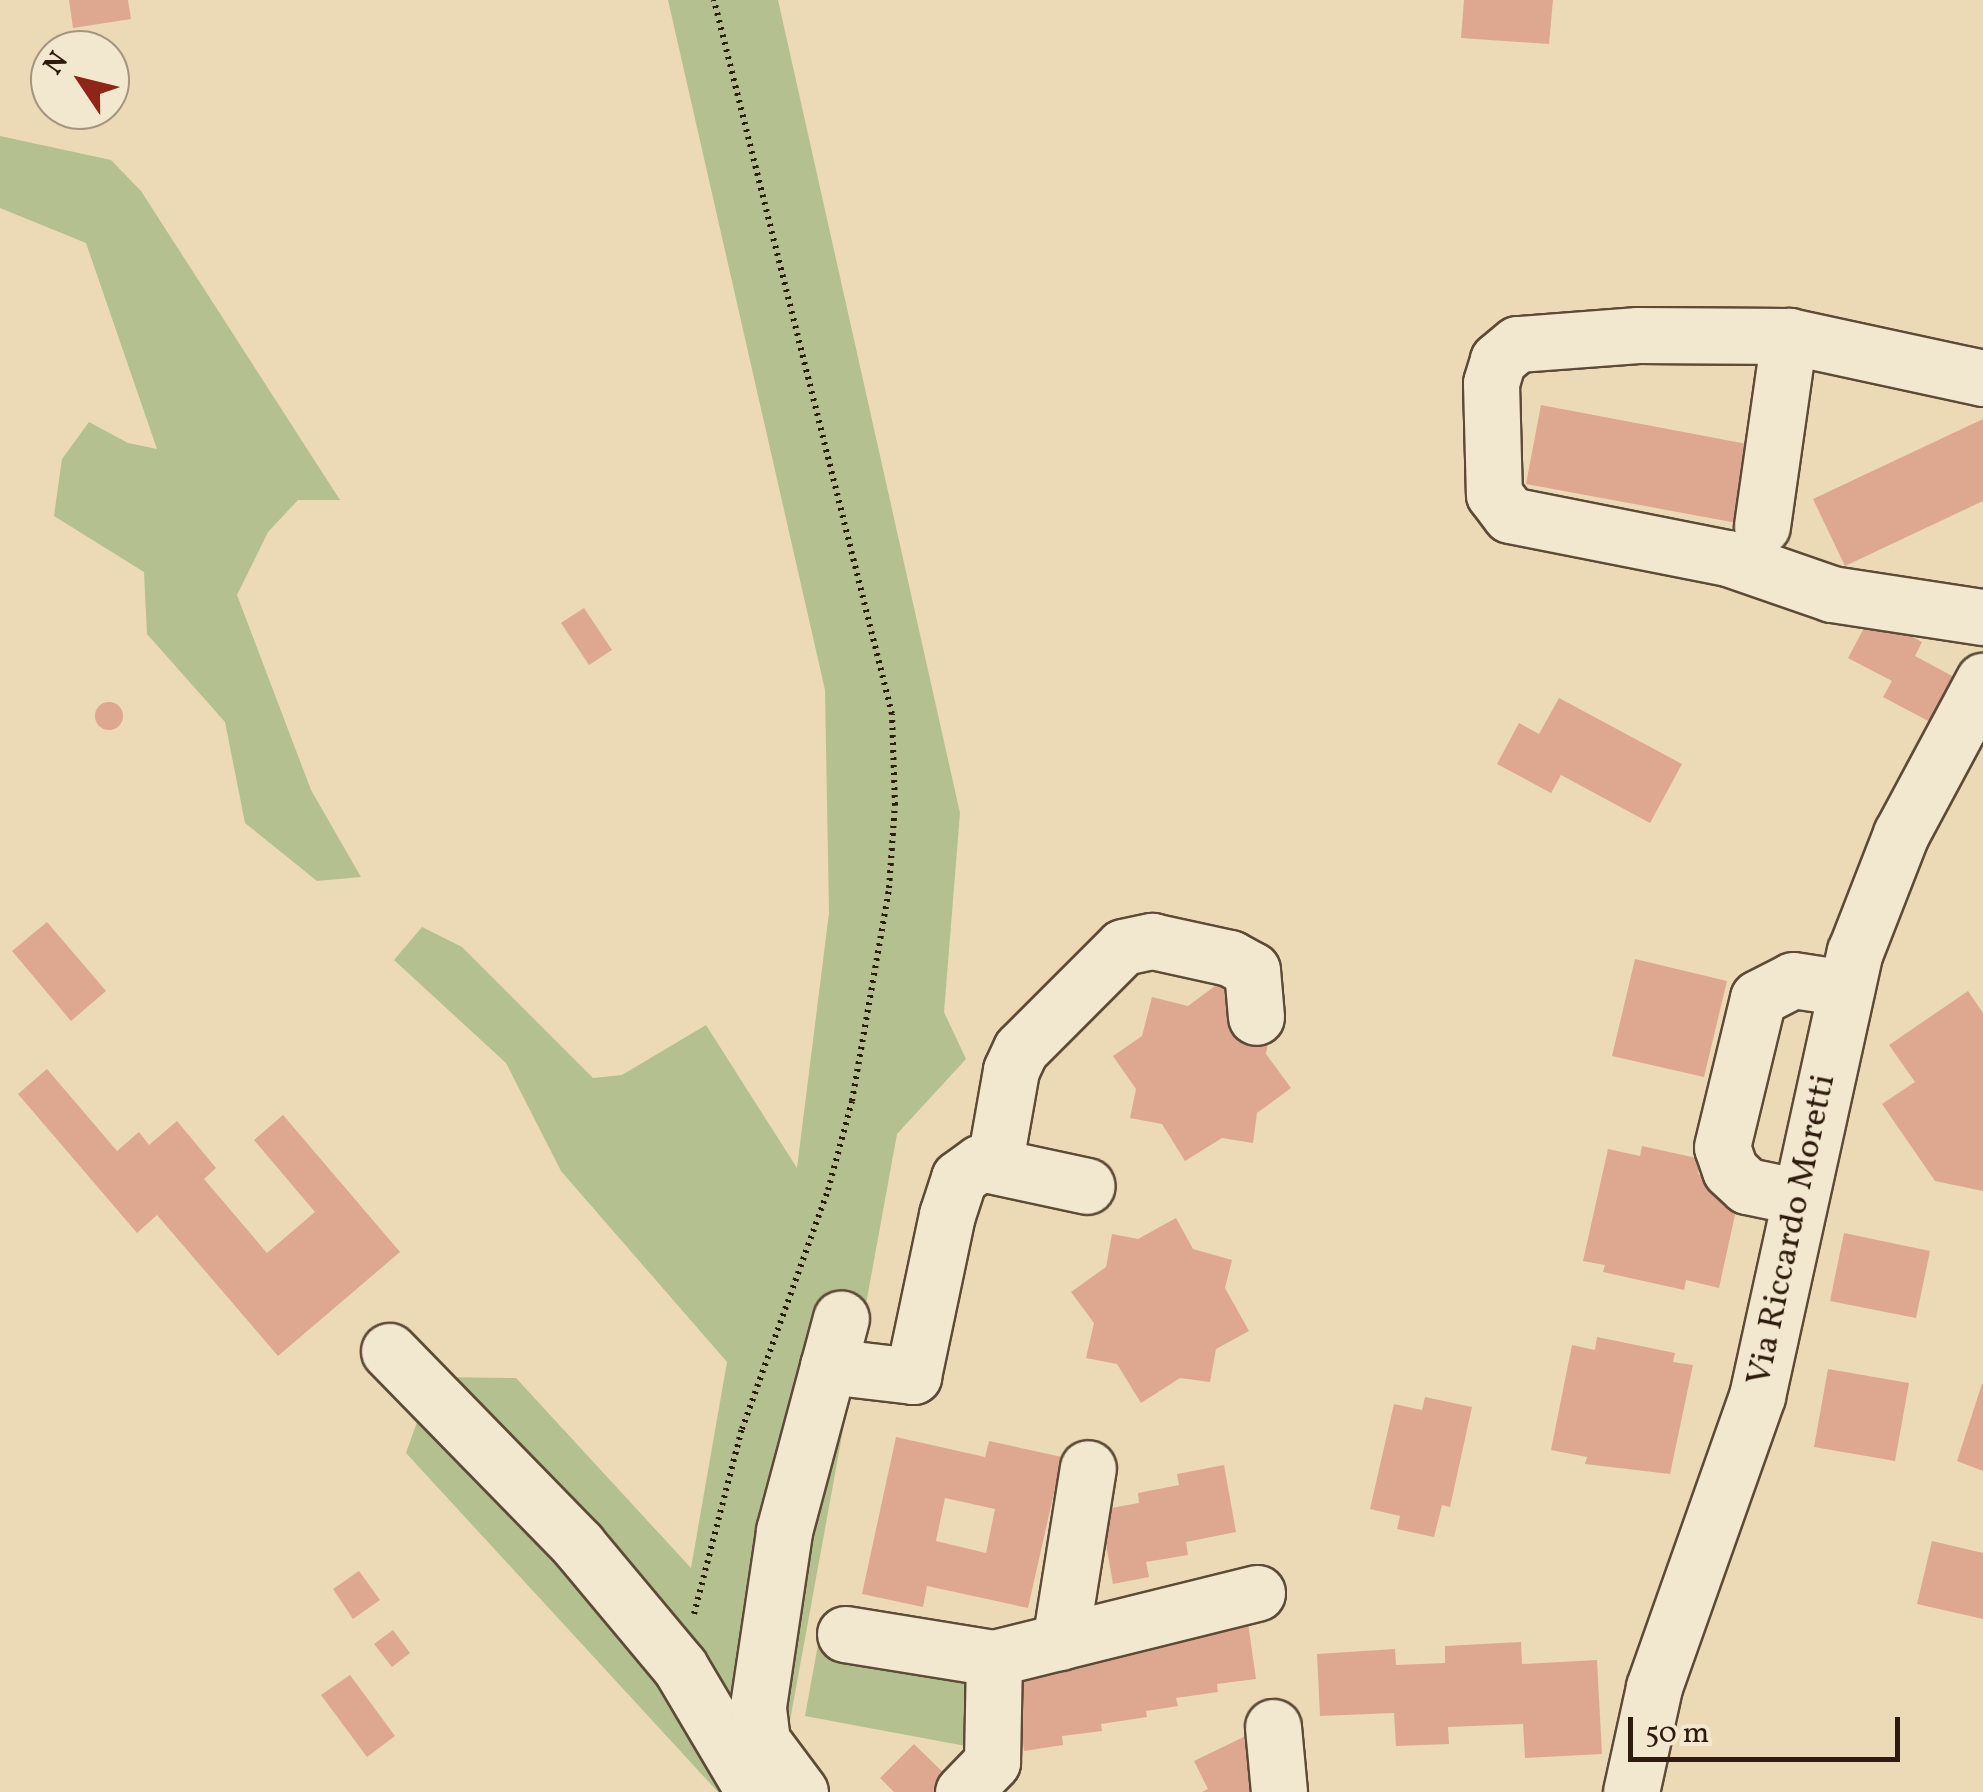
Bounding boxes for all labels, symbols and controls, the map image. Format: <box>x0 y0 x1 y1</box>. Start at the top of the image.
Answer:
north arrow <box>30 30 130 130</box>
text: N <box>35 44 78 83</box>
street label: Via Riccardo Moretti <box>1739 1071 1845 1389</box>
scale bar <box>1633 1697 1906 1759</box>
text: 50 m <box>1645 1713 1709 1755</box>

